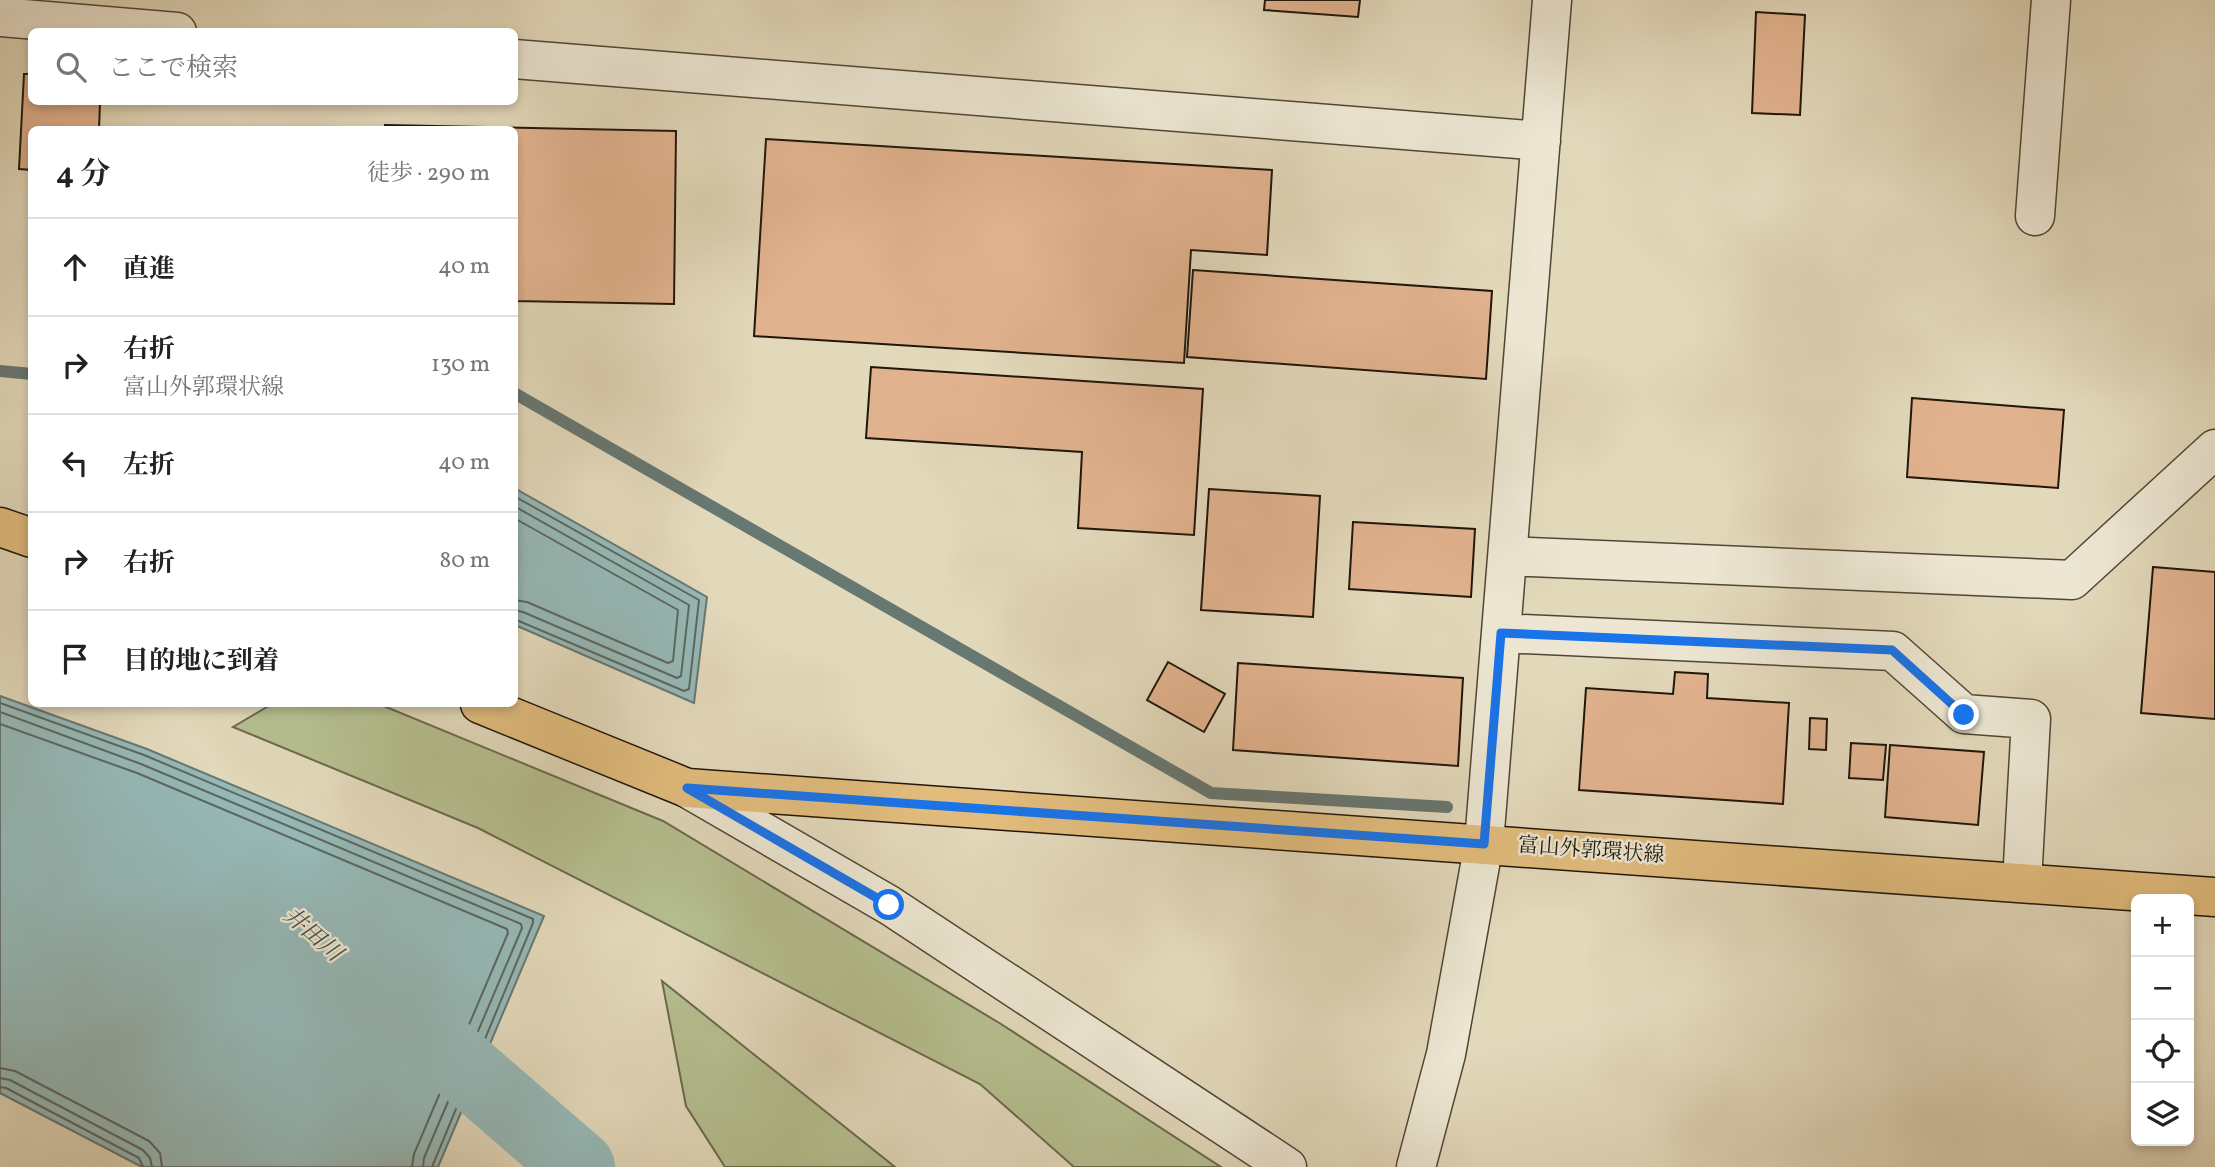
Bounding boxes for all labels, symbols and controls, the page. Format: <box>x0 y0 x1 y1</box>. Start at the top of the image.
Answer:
search box <box>28 28 518 105</box>
icon: search <box>52 48 90 86</box>
text: ここで検索 <box>108 51 238 87</box>
text: 4 分 <box>56 154 110 196</box>
text: 徒歩 · 290 m <box>367 158 490 190</box>
icon: ahead <box>56 248 94 286</box>
text: 40 m <box>438 251 490 283</box>
text: 直進 <box>123 252 175 288</box>
text: 右折 <box>123 332 175 368</box>
icon: right <box>56 346 94 384</box>
text: 130 m <box>431 349 490 381</box>
text: 富山外郭環状線 <box>123 372 284 404</box>
icon: left <box>56 444 94 482</box>
text: 40 m <box>438 447 490 479</box>
text: 左折 <box>123 448 175 484</box>
icon: right <box>56 542 94 580</box>
text: 80 m <box>440 545 490 577</box>
text: 右折 <box>123 546 175 582</box>
icon: arrive <box>56 640 94 678</box>
text: 目的地に到着 <box>123 644 279 680</box>
route end <box>1948 699 1979 730</box>
street label: 富山外郭環状線 <box>1517 831 1665 871</box>
route start <box>873 889 904 920</box>
map controls <box>2131 894 2194 1146</box>
button: + <box>2131 894 2194 957</box>
water label: 井田川 <box>275 900 351 972</box>
button: − <box>2131 957 2194 1020</box>
button: locate <box>2131 1020 2194 1083</box>
button: layers <box>2131 1083 2194 1146</box>

